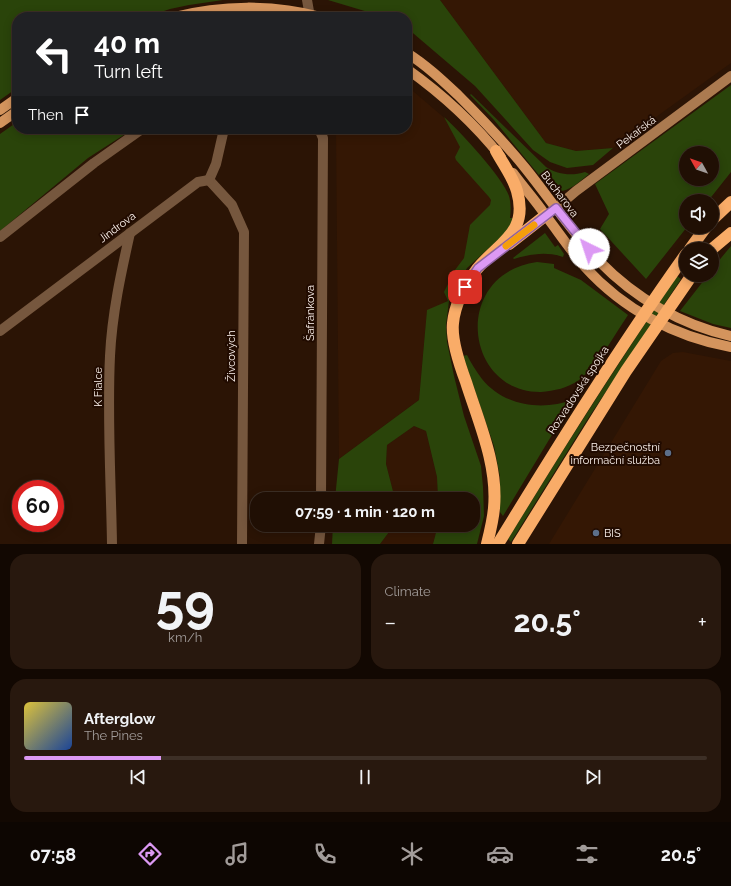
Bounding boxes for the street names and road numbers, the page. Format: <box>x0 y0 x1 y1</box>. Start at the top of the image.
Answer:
street label: Pekařská <box>614 113 659 151</box>
street label: Bucharova <box>538 169 581 220</box>
street label: Jindrova <box>96 209 138 245</box>
street label: Šafránkova <box>303 285 317 341</box>
street label: Živcových <box>224 330 238 382</box>
street label: Rozvadovská spojka <box>545 344 612 437</box>
street label: K Fialce <box>92 366 105 407</box>

